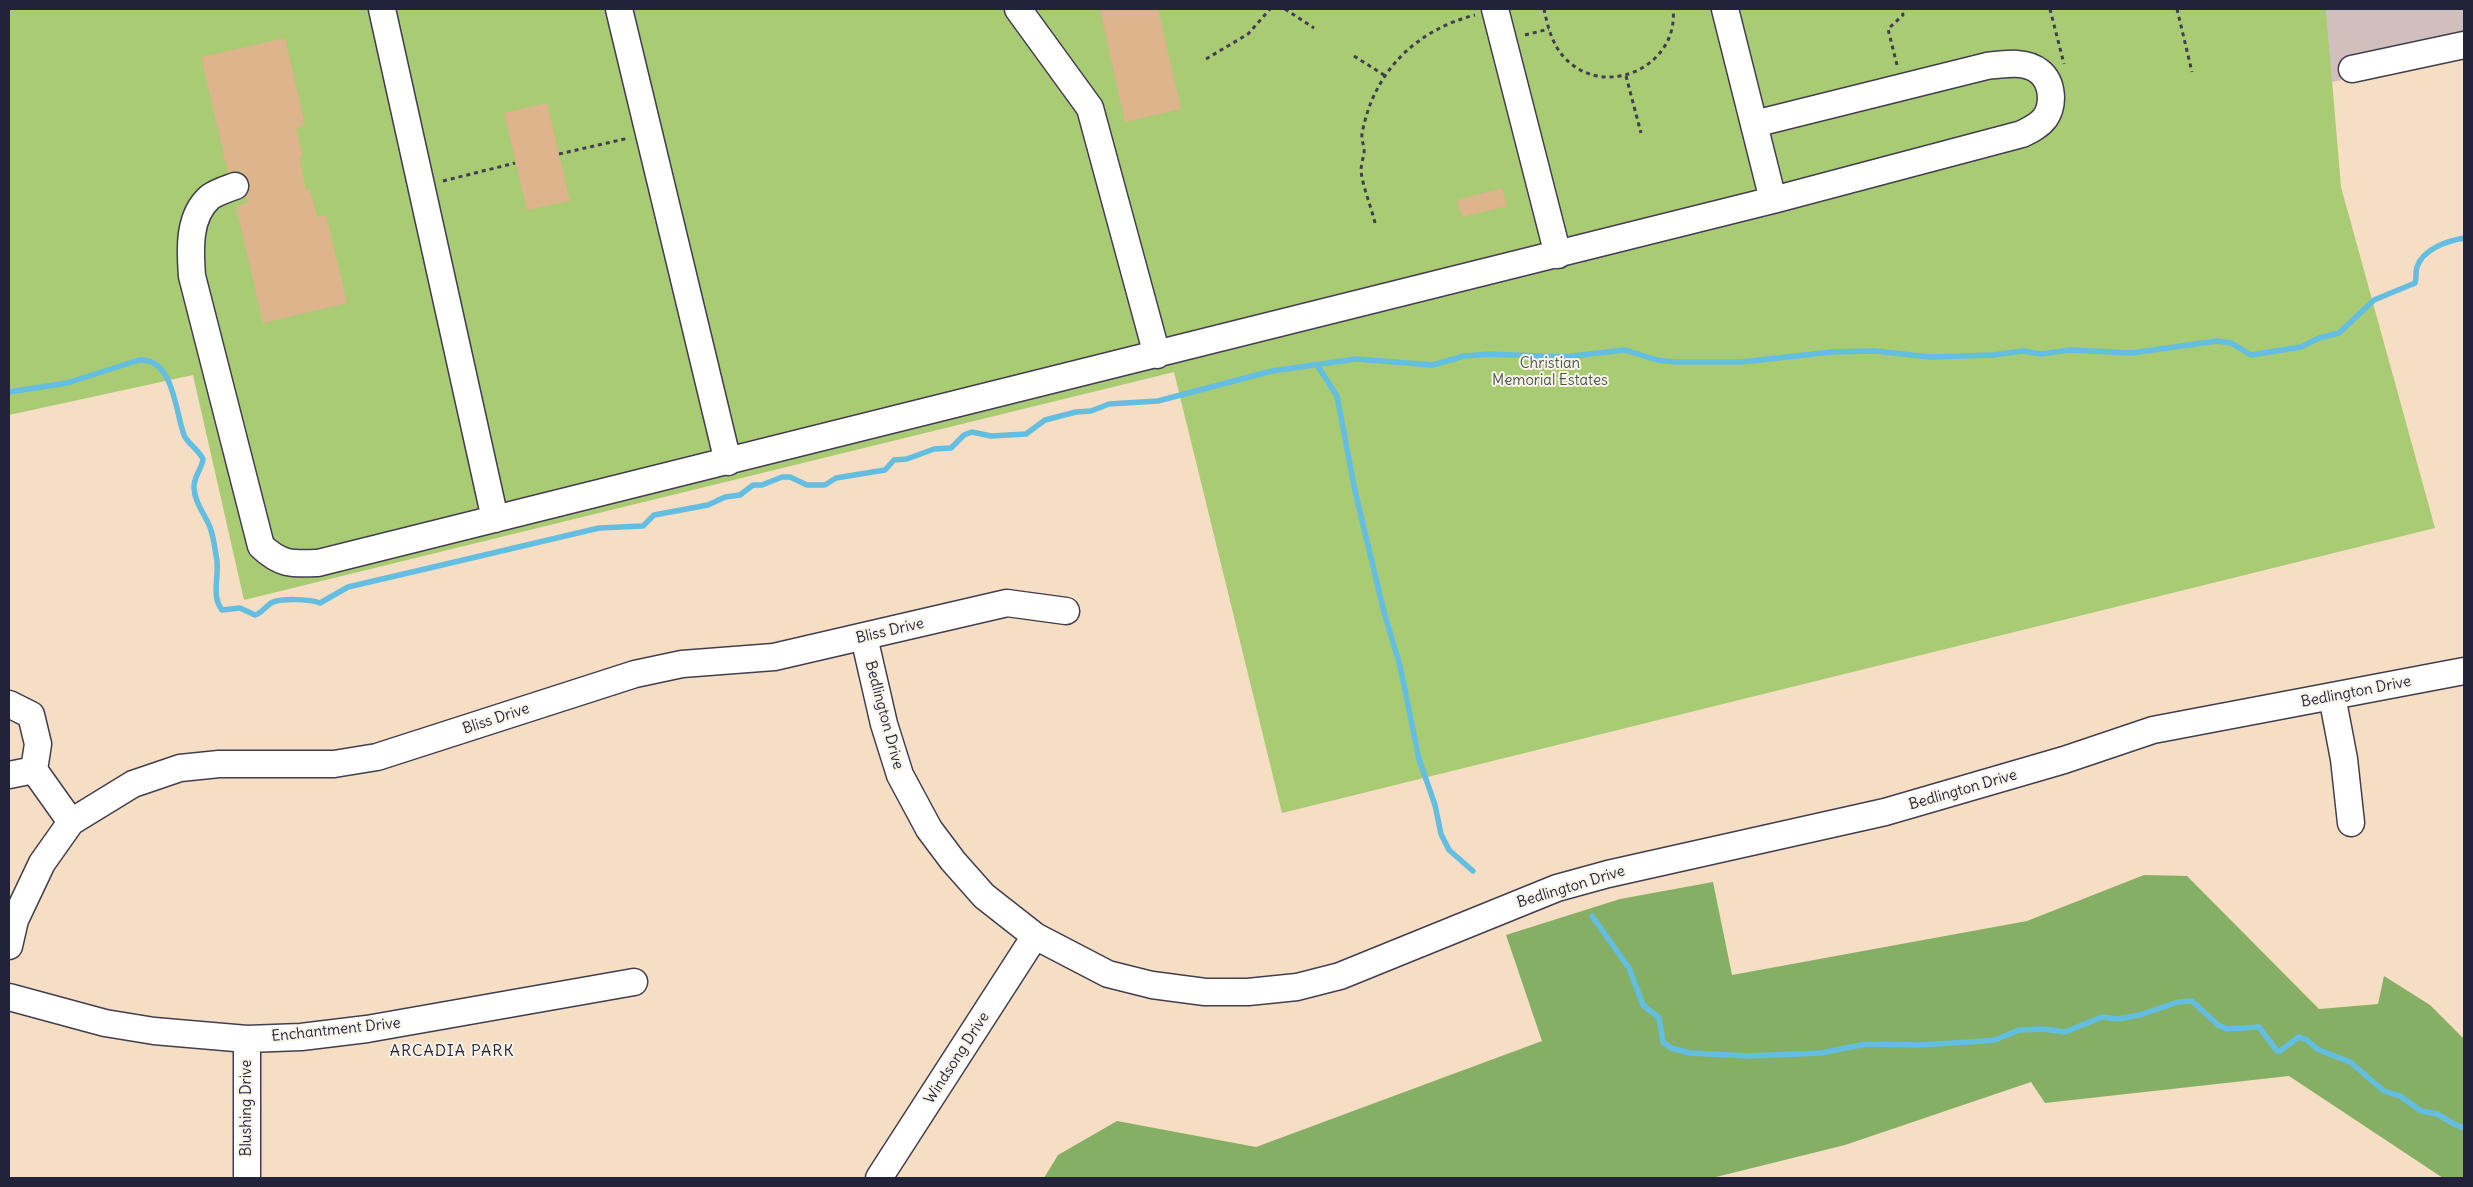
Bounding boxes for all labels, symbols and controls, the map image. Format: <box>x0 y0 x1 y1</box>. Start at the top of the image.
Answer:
park label: Christian Memorial Estates <box>1492 355 1608 390</box>
street label: Bliss Drive <box>854 614 926 648</box>
street label: Bedlington Drive <box>861 659 907 771</box>
street label: Bedlington Drive <box>2299 673 2413 711</box>
street label: Bliss Drive <box>460 700 532 738</box>
street label: Bedlington Drive <box>1907 766 2019 814</box>
street label: Bedlington Drive <box>1515 862 1627 912</box>
street label: Windsong Drive <box>921 1009 993 1107</box>
street label: Enchantment Drive <box>271 1014 401 1046</box>
district label: ARCADIA PARK <box>388 1041 516 1061</box>
street label: Blushing Drive <box>238 1060 256 1156</box>

